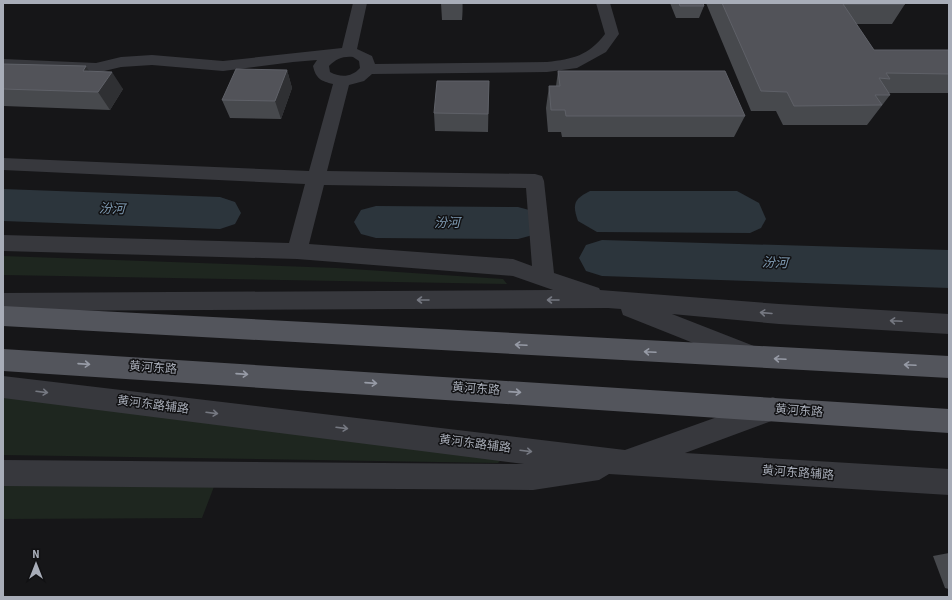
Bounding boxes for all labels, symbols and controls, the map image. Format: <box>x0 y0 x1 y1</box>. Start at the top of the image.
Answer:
water label: 汾河 <box>99 200 128 219</box>
water label: 汾河 <box>434 214 463 232</box>
water label: 汾河 <box>762 254 791 273</box>
one-way arrow <box>417 296 430 304</box>
one-way arrow <box>547 296 560 304</box>
one-way arrow <box>760 309 773 316</box>
one-way arrow <box>890 317 903 324</box>
one-way arrow <box>515 341 528 348</box>
one-way arrow <box>644 348 657 356</box>
one-way arrow <box>774 355 787 363</box>
street label: 黄河东路 <box>128 358 178 378</box>
one-way arrow <box>77 360 90 368</box>
one-way arrow <box>904 361 917 368</box>
one-way arrow <box>235 371 248 378</box>
one-way arrow <box>364 379 377 386</box>
street label: 黄河东路 <box>451 379 501 399</box>
one-way arrow <box>35 388 48 396</box>
one-way arrow <box>508 388 521 396</box>
street label: 黄河东路辅路 <box>116 392 190 418</box>
street label: 黄河东路 <box>774 401 824 421</box>
one-way arrow <box>206 409 219 416</box>
one-way arrow <box>335 424 348 432</box>
street label: 黄河东路辅路 <box>438 431 512 457</box>
one-way arrow <box>519 447 532 454</box>
street label: 黄河东路辅路 <box>761 462 835 484</box>
north arrow <box>16 544 56 584</box>
text: N <box>32 547 40 562</box>

